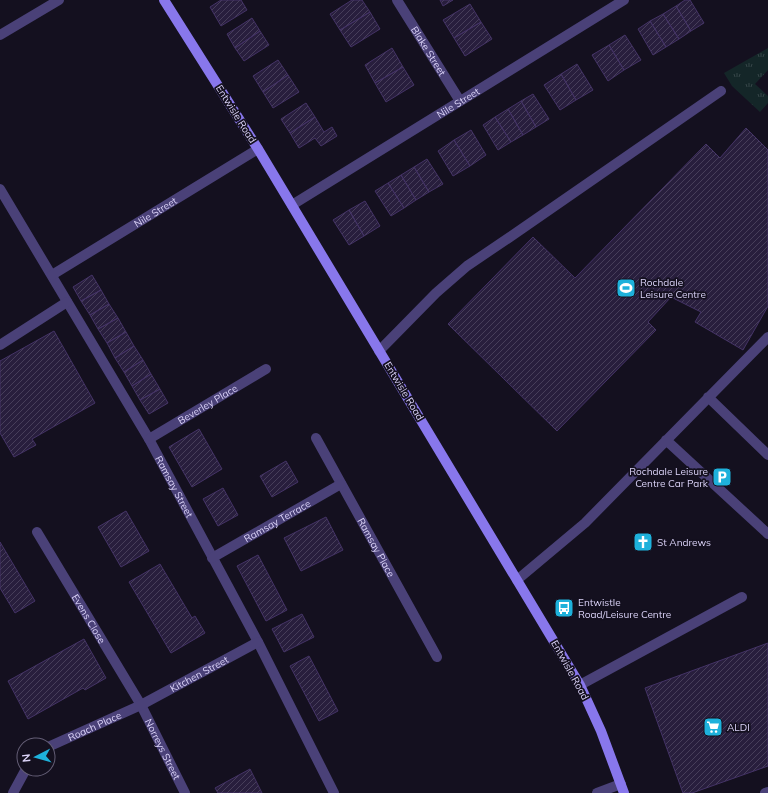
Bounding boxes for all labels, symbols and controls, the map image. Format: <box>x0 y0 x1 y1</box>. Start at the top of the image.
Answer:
street label: Blake Street <box>408 24 449 79</box>
street label: Entwisle Road <box>213 82 259 146</box>
street label: Nile Street <box>434 84 482 121</box>
street label: Nile Street <box>131 194 180 230</box>
place label: Rochdale Leisure Centre <box>640 276 706 301</box>
sports icon: Rochdale Leisure Centre <box>615 277 637 299</box>
street label: Entwisle Road <box>381 359 427 423</box>
street label: Beverley Place <box>175 381 240 427</box>
street label: Ramsay Street <box>153 453 197 520</box>
place label: Rochdale Leisure Centre Car Park <box>629 465 709 490</box>
parking icon: Rochdale Leisure Centre Car Park <box>711 466 733 488</box>
street label: Ramsay Terrace <box>241 496 313 545</box>
street label: Ramsay Place <box>355 515 398 579</box>
church icon: St Andrews <box>632 531 654 553</box>
place label: St Andrews <box>657 536 711 549</box>
street label: Evens Close <box>69 591 109 646</box>
place label: Entwistle Road/Leisure Centre <box>578 596 671 621</box>
bus stop icon: Entwistle Road/Leisure Centre <box>553 597 575 619</box>
street label: Entwisle Road <box>548 638 592 702</box>
street label: Kitchen Street <box>168 652 231 695</box>
street label: Roach Place <box>66 708 123 744</box>
street label: Norreys Street <box>142 716 184 782</box>
supermarket icon: ALDI <box>702 716 724 738</box>
place label: ALDI <box>727 721 750 734</box>
north arrow <box>16 737 56 777</box>
text: N <box>19 753 33 763</box>

